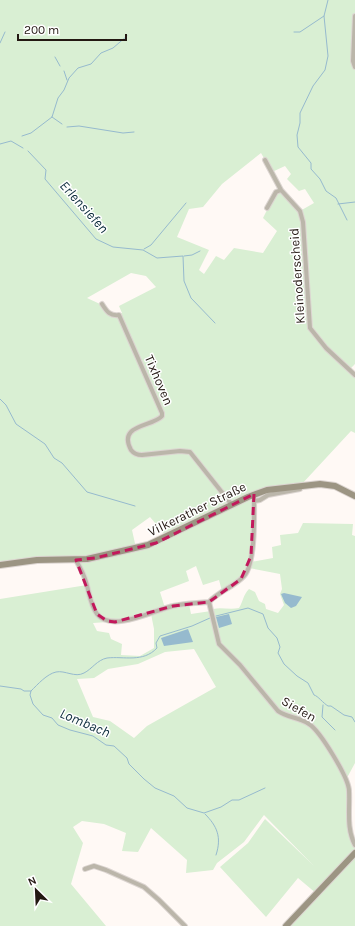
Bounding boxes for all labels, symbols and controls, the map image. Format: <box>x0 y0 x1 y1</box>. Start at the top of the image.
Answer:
scale bar <box>18 16 126 42</box>
text: 200 m <box>24 23 59 37</box>
water label: Erlensiefen <box>56 177 112 237</box>
street label: Kleinoderscheid <box>286 228 308 324</box>
street label: Tixhoven <box>142 353 176 407</box>
street label: Vilkerather Straße <box>146 479 249 539</box>
street label: Siefen <box>279 693 319 725</box>
water label: Lombach <box>57 705 113 741</box>
north arrow <box>16 870 56 910</box>
text: N <box>26 874 38 889</box>

